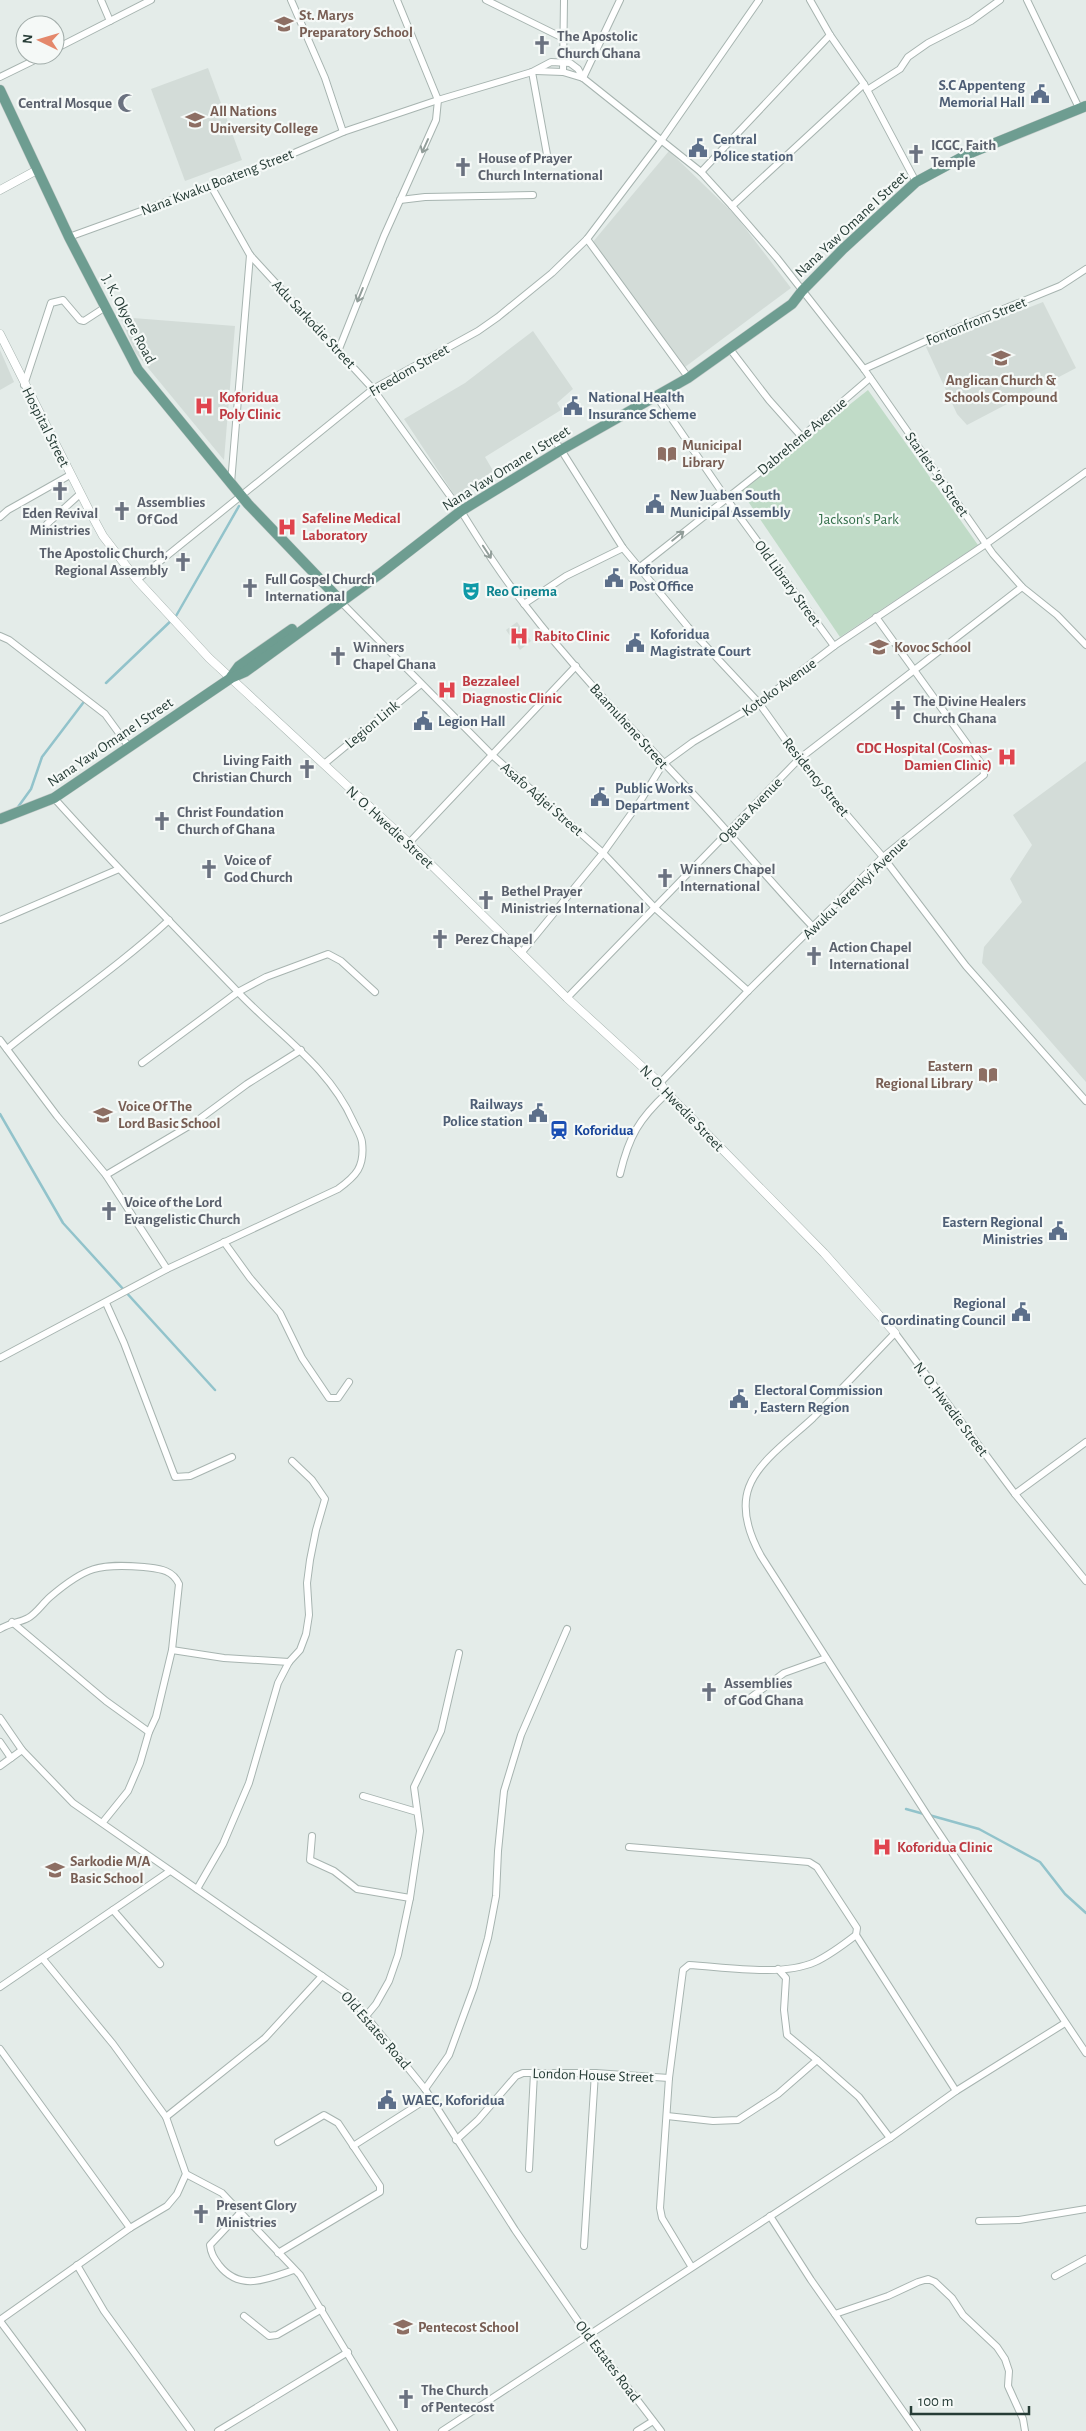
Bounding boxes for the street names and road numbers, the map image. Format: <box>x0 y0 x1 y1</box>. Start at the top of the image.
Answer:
street label: Nana Kwaku Boateng Street <box>139 146 296 218</box>
street label: Nana Yaw Omane I Street <box>792 168 911 280</box>
street label: J. K. Okyere Road <box>99 273 158 366</box>
street label: Adu Sarkodie Street <box>269 277 358 372</box>
street label: Fontonfrom Street <box>924 294 1029 348</box>
street label: Freedom Street <box>367 341 452 399</box>
street label: Hospital Street <box>19 385 72 470</box>
street label: Dabrehene Avenue <box>755 395 850 478</box>
street label: Nana Yaw Omane I Street <box>440 423 573 514</box>
street label: Starlets '91 Street <box>902 429 971 519</box>
street label: Old Library Street <box>752 538 824 629</box>
street label: Kotoko Avenue <box>740 656 819 719</box>
street label: Baamuhene Street <box>587 681 671 772</box>
street label: Nana Yaw Omane I Street <box>45 695 176 790</box>
street label: Legion Link <box>342 697 402 751</box>
street label: Residency Street <box>779 735 852 820</box>
street label: Asafo Adjei Street <box>498 760 586 839</box>
street label: Oguaa Avenue <box>716 775 785 846</box>
street label: N. O. Hwedie Street <box>343 783 436 872</box>
street label: Awuku Yerenkyi Avenue <box>800 834 911 942</box>
street label: N. O. Hwedie Street <box>637 1062 726 1154</box>
street label: N. O. Hwedie Street <box>911 1360 991 1459</box>
street label: Old Estates Road <box>338 1989 413 2072</box>
street label: London House Street <box>532 2066 654 2085</box>
street label: Old Estates Road <box>572 2318 643 2405</box>

